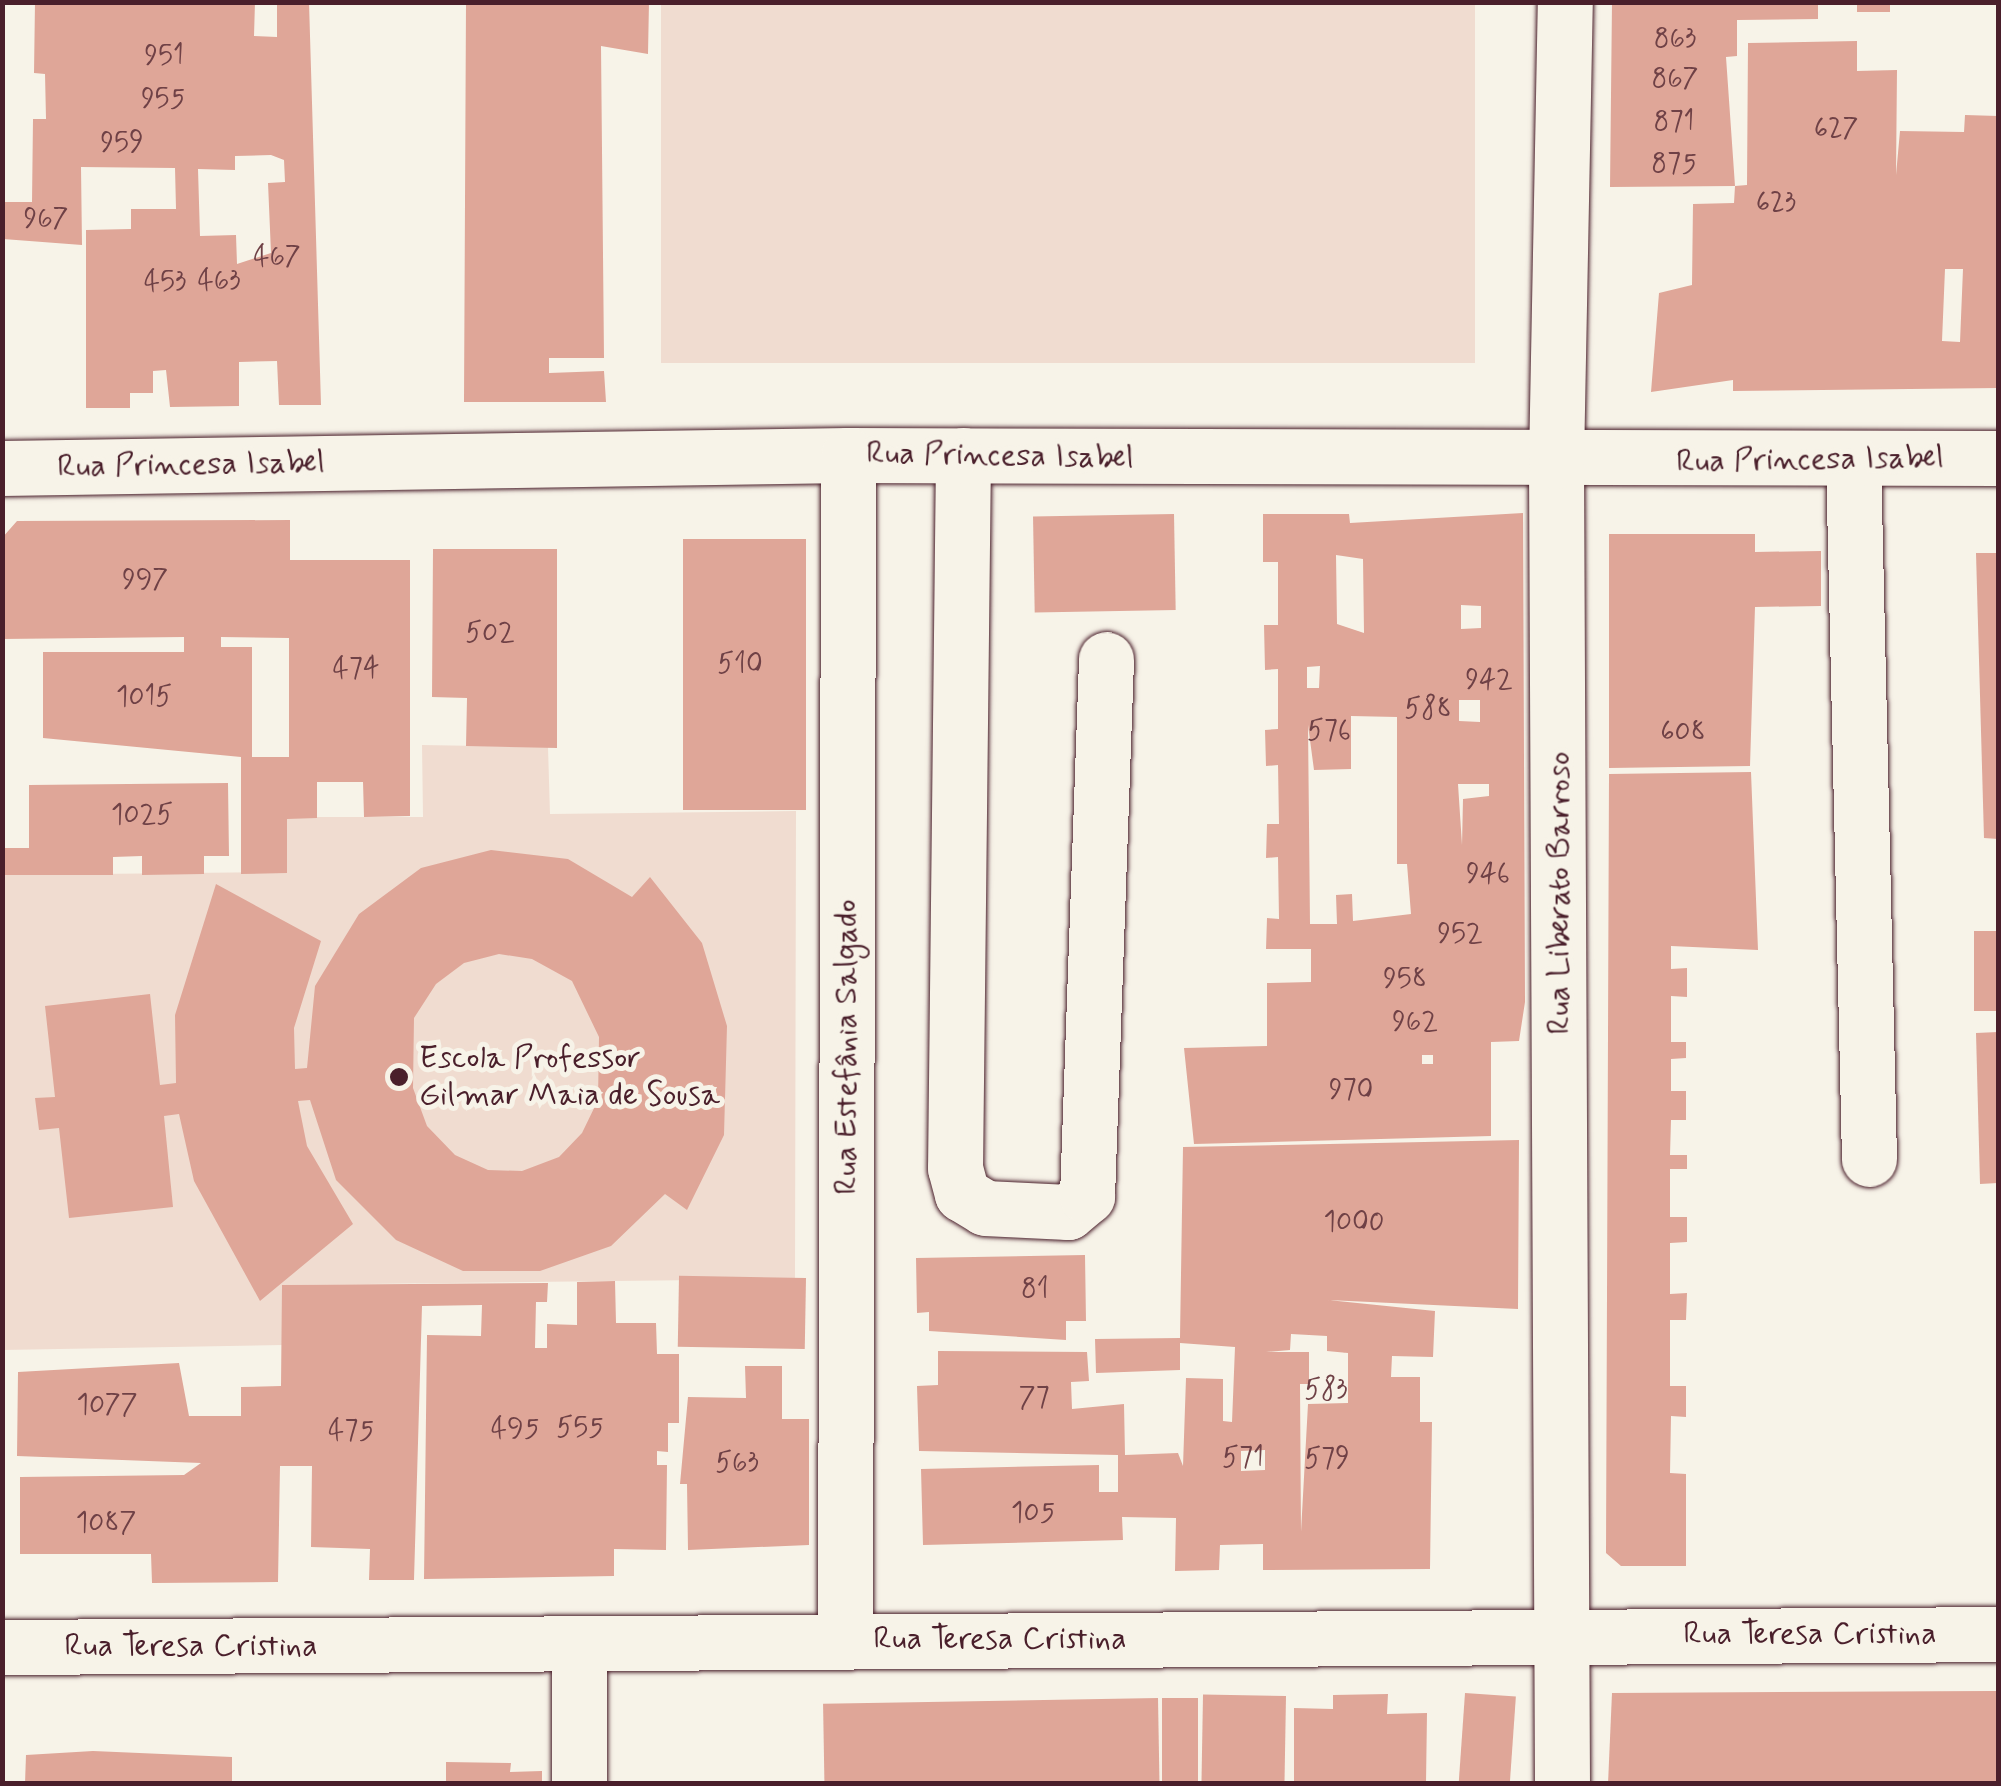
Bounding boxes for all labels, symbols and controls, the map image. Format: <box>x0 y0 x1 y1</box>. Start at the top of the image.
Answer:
house number: 863 <box>1654 23 1696 57</box>
house number: 951 <box>144 40 184 74</box>
house number: 867 <box>1652 63 1698 97</box>
house number: 955 <box>141 83 185 117</box>
house number: 871 <box>1654 106 1694 140</box>
house number: 627 <box>1814 113 1858 147</box>
house number: 959 <box>100 127 144 161</box>
house number: 875 <box>1651 148 1697 182</box>
house number: 623 <box>1756 187 1796 221</box>
house number: 967 <box>24 203 68 237</box>
house number: 467 <box>253 241 301 275</box>
house number: 463 <box>197 265 241 299</box>
house number: 453 <box>144 266 186 300</box>
street label: Rua Princesa Isabel <box>862 434 1138 478</box>
street label: Rua Princesa Isabel <box>1672 438 1948 482</box>
street label: Rua Princesa Isabel <box>53 443 329 487</box>
house number: 997 <box>122 564 168 598</box>
house number: 502 <box>465 617 515 651</box>
house number: 510 <box>717 648 763 682</box>
house number: 474 <box>333 653 379 687</box>
house number: 942 <box>1465 664 1513 698</box>
house number: 1015 <box>116 681 172 715</box>
house number: 588 <box>1404 693 1452 727</box>
house number: 576 <box>1307 715 1351 749</box>
house number: 608 <box>1660 716 1706 750</box>
street label: Rua Liberato Barroso <box>1541 753 1579 1033</box>
house number: 1025 <box>111 799 173 833</box>
house number: 946 <box>1466 858 1510 892</box>
street label: Rua Estefânia Salgado <box>828 901 866 1193</box>
house number: 952 <box>1437 918 1483 952</box>
house number: 958 <box>1383 963 1427 997</box>
house number: 962 <box>1392 1006 1438 1040</box>
place label: Escola Professor Gilmar Maia de Sousa <box>419 1040 723 1115</box>
marker: Escola Professor Gilmar Maia de Sousa <box>388 1066 410 1088</box>
house number: 970 <box>1329 1074 1373 1108</box>
house number: 1000 <box>1323 1206 1385 1240</box>
house number: 81 <box>1021 1273 1049 1307</box>
house number: 583 <box>1304 1374 1348 1408</box>
house number: 77 <box>1018 1382 1050 1416</box>
house number: 1077 <box>76 1389 138 1423</box>
house number: 555 <box>556 1412 604 1446</box>
house number: 495 <box>491 1413 539 1447</box>
house number: 475 <box>328 1415 374 1449</box>
house number: 571 <box>1222 1442 1264 1476</box>
house number: 579 <box>1304 1443 1350 1477</box>
house number: 563 <box>715 1447 759 1481</box>
house number: 105 <box>1011 1497 1055 1531</box>
house number: 1087 <box>76 1507 136 1541</box>
street label: Rua Teresa Cristina <box>1681 1615 1939 1653</box>
street label: Rua Teresa Cristina <box>871 1620 1129 1658</box>
street label: Rua Teresa Cristina <box>62 1627 320 1665</box>

